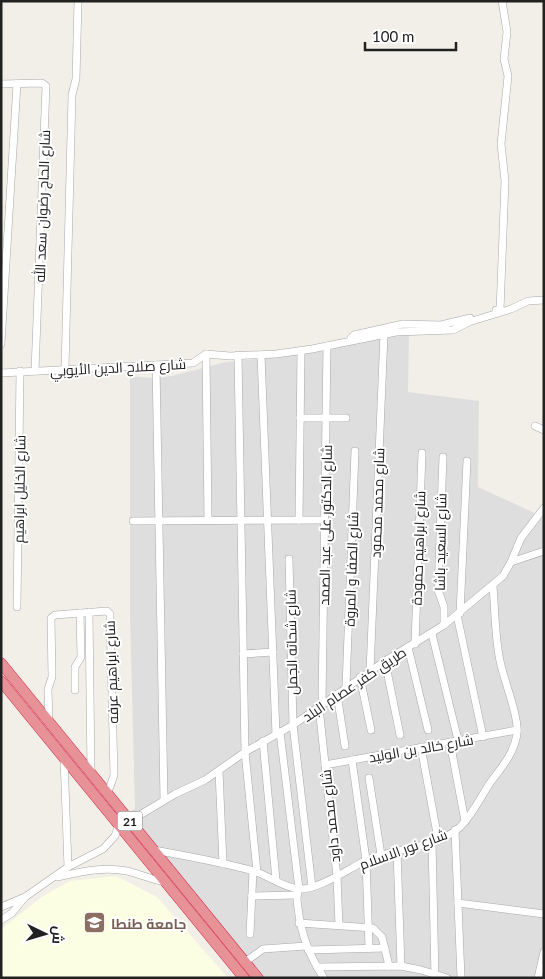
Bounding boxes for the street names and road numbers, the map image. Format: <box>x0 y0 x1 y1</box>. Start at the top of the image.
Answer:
street label: شارع الحاج رضوان سعد الله <box>31 129 54 283</box>
street label: شارع صلاح الدين الأيوبي <box>50 355 187 383</box>
street label: شارع الخليل ابراهيم <box>10 435 30 543</box>
street label: شارع الدكتور على عبد الصمد <box>315 445 336 605</box>
street label: شارع محمد محمود <box>367 448 388 558</box>
street label: شارع ابراهيم حمودة <box>408 490 430 606</box>
street label: شارع السعيد باشا <box>431 493 450 591</box>
street label: شارع الصفا و المروة <box>340 511 363 627</box>
street label: شارع شحاته الجمل <box>282 589 301 695</box>
street label: شارع ابراهيم عرفه <box>101 620 123 724</box>
street label: طريق كفر عصام البلد <box>299 643 410 727</box>
street label: شارع خالد بن الوليد <box>367 730 475 767</box>
street label: شارع محمد داود <box>317 768 344 863</box>
road number: 21 <box>118 811 142 830</box>
street label: شارع نور الاسلام <box>357 825 450 875</box>

